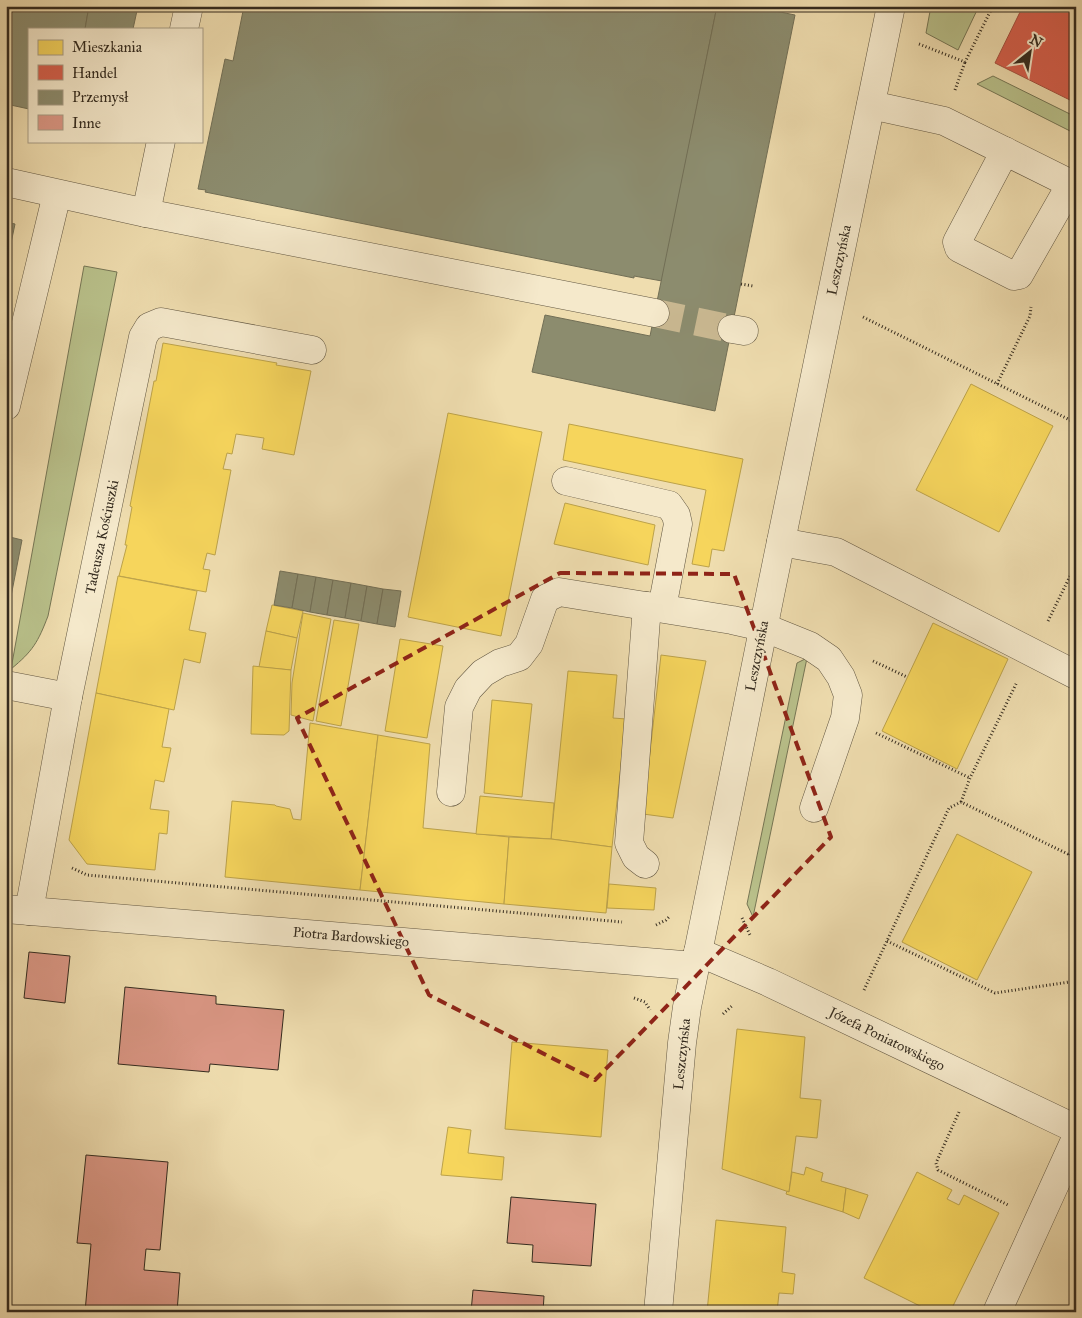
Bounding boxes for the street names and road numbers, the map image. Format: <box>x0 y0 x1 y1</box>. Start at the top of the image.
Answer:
street label: Leszczyńska <box>823 223 855 297</box>
street label: Tadeusza Kościuszki <box>82 478 122 596</box>
street label: Leszczyńska <box>742 619 772 693</box>
street label: Piotra Bardowskiego <box>292 923 410 951</box>
street label: Józefa Poniatowskiego <box>824 1003 948 1075</box>
street label: Leszczyńska <box>670 1017 694 1091</box>

